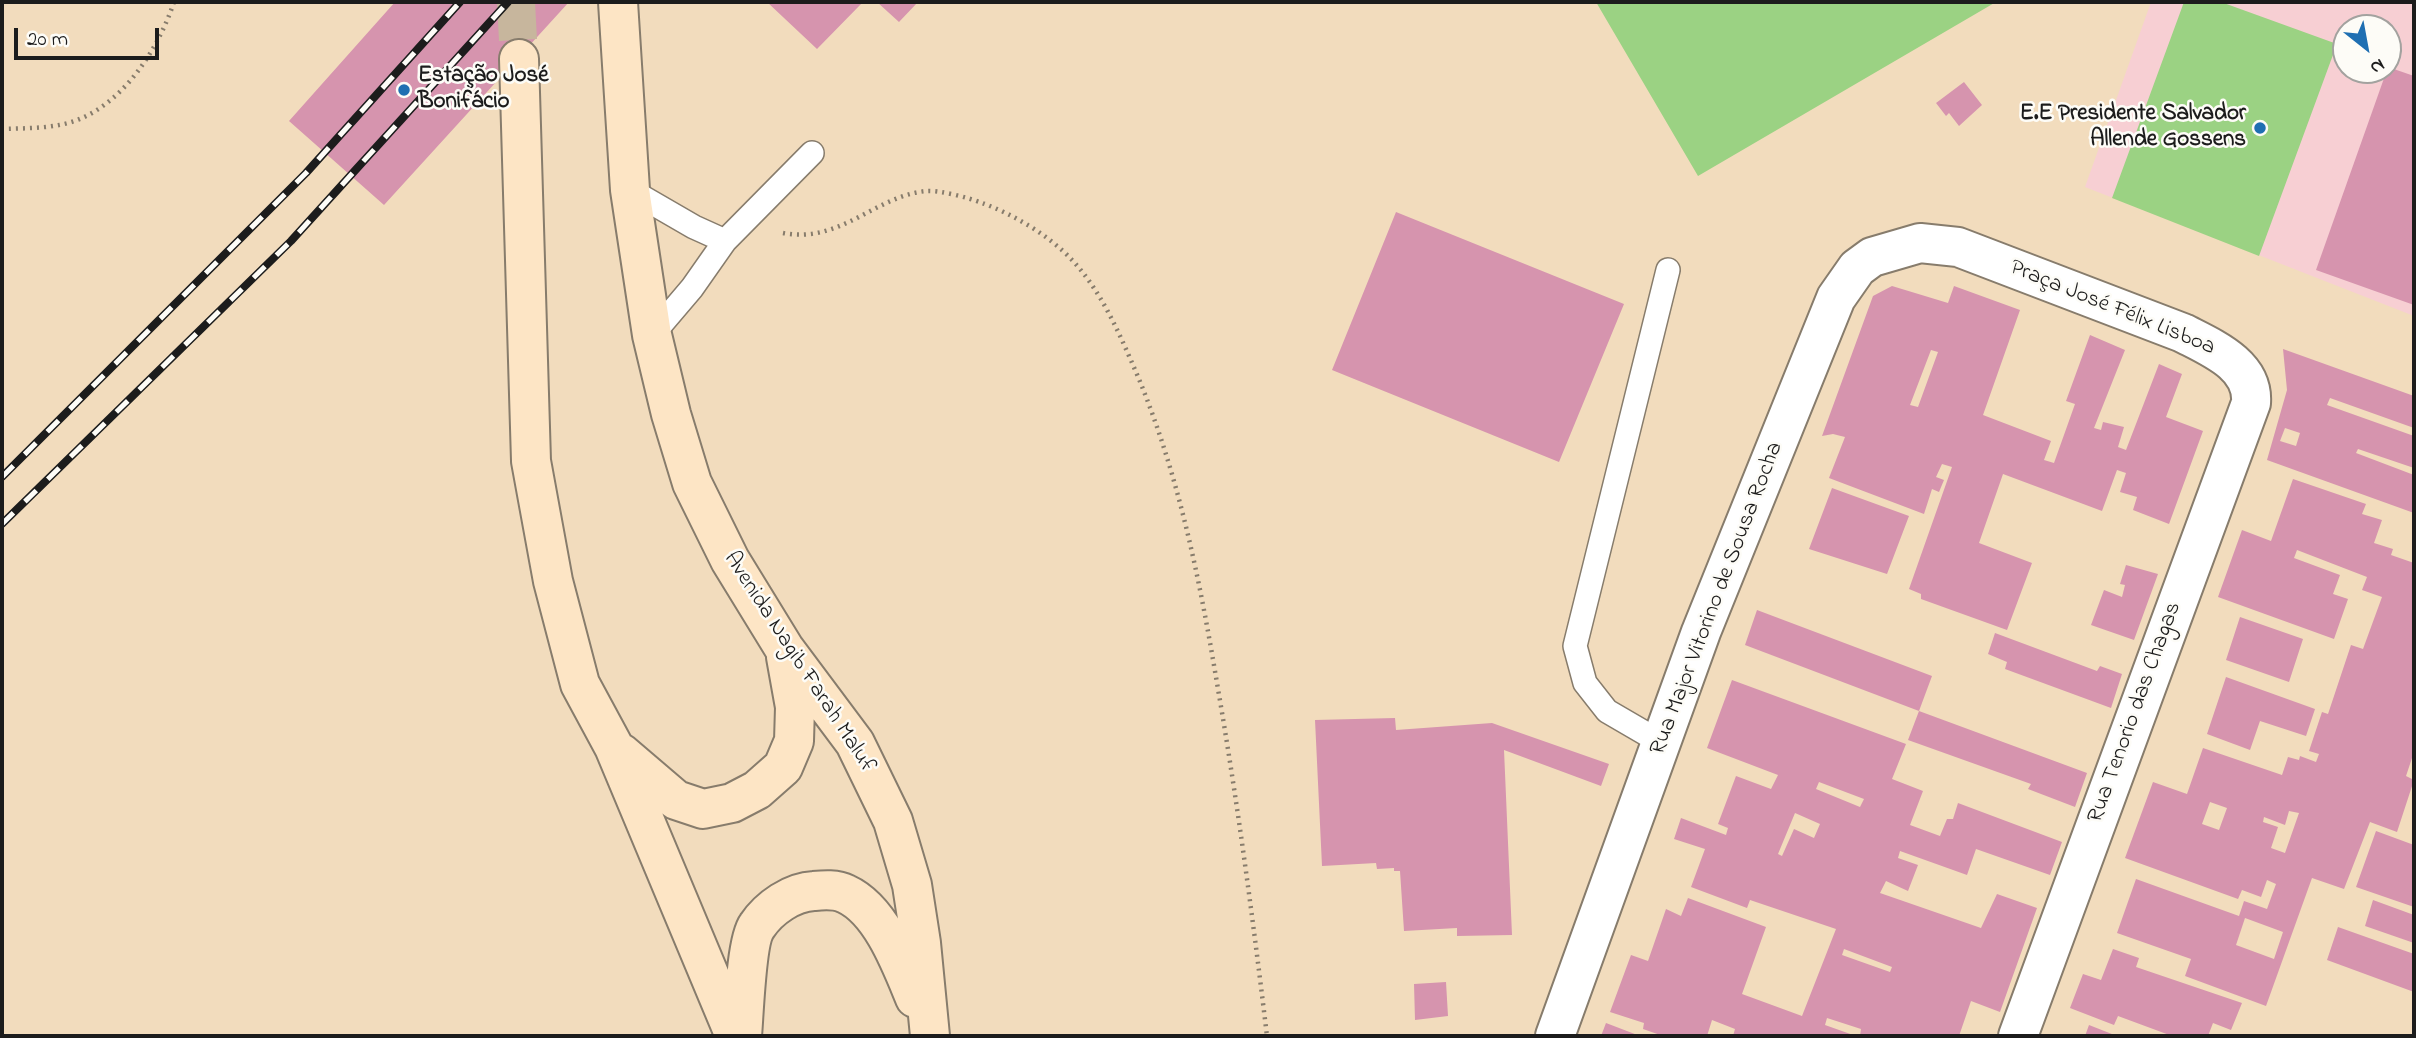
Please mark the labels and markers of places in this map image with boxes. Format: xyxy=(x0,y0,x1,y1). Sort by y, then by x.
place label: Estação José Bonifácio xyxy=(418,63,549,117)
marker: Estação José Bonifácio xyxy=(396,82,412,98)
place label: E.E Presidente Salvador Allende Gossens xyxy=(2020,101,2246,155)
marker: E.E Presidente Salvador Allende Gossens xyxy=(2252,120,2268,136)

